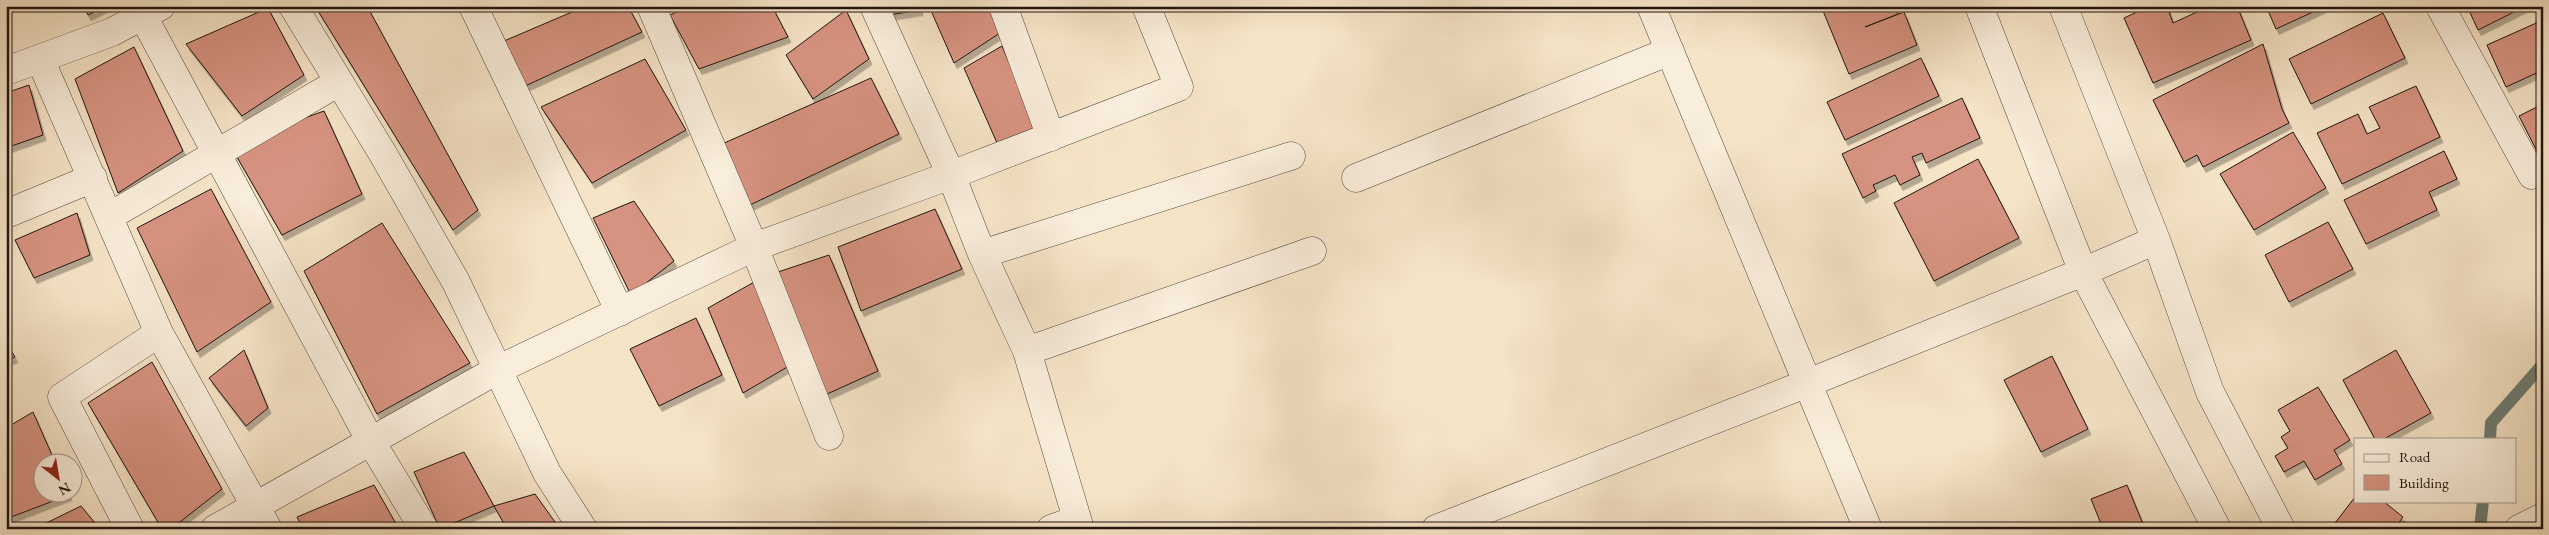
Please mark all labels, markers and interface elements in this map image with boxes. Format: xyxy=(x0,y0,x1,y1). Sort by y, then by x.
legend xyxy=(2354,438,2516,502)
text: Road xyxy=(2399,447,2431,466)
north arrow xyxy=(32,452,82,502)
text: Building xyxy=(2399,473,2449,492)
text: N xyxy=(55,479,74,500)

